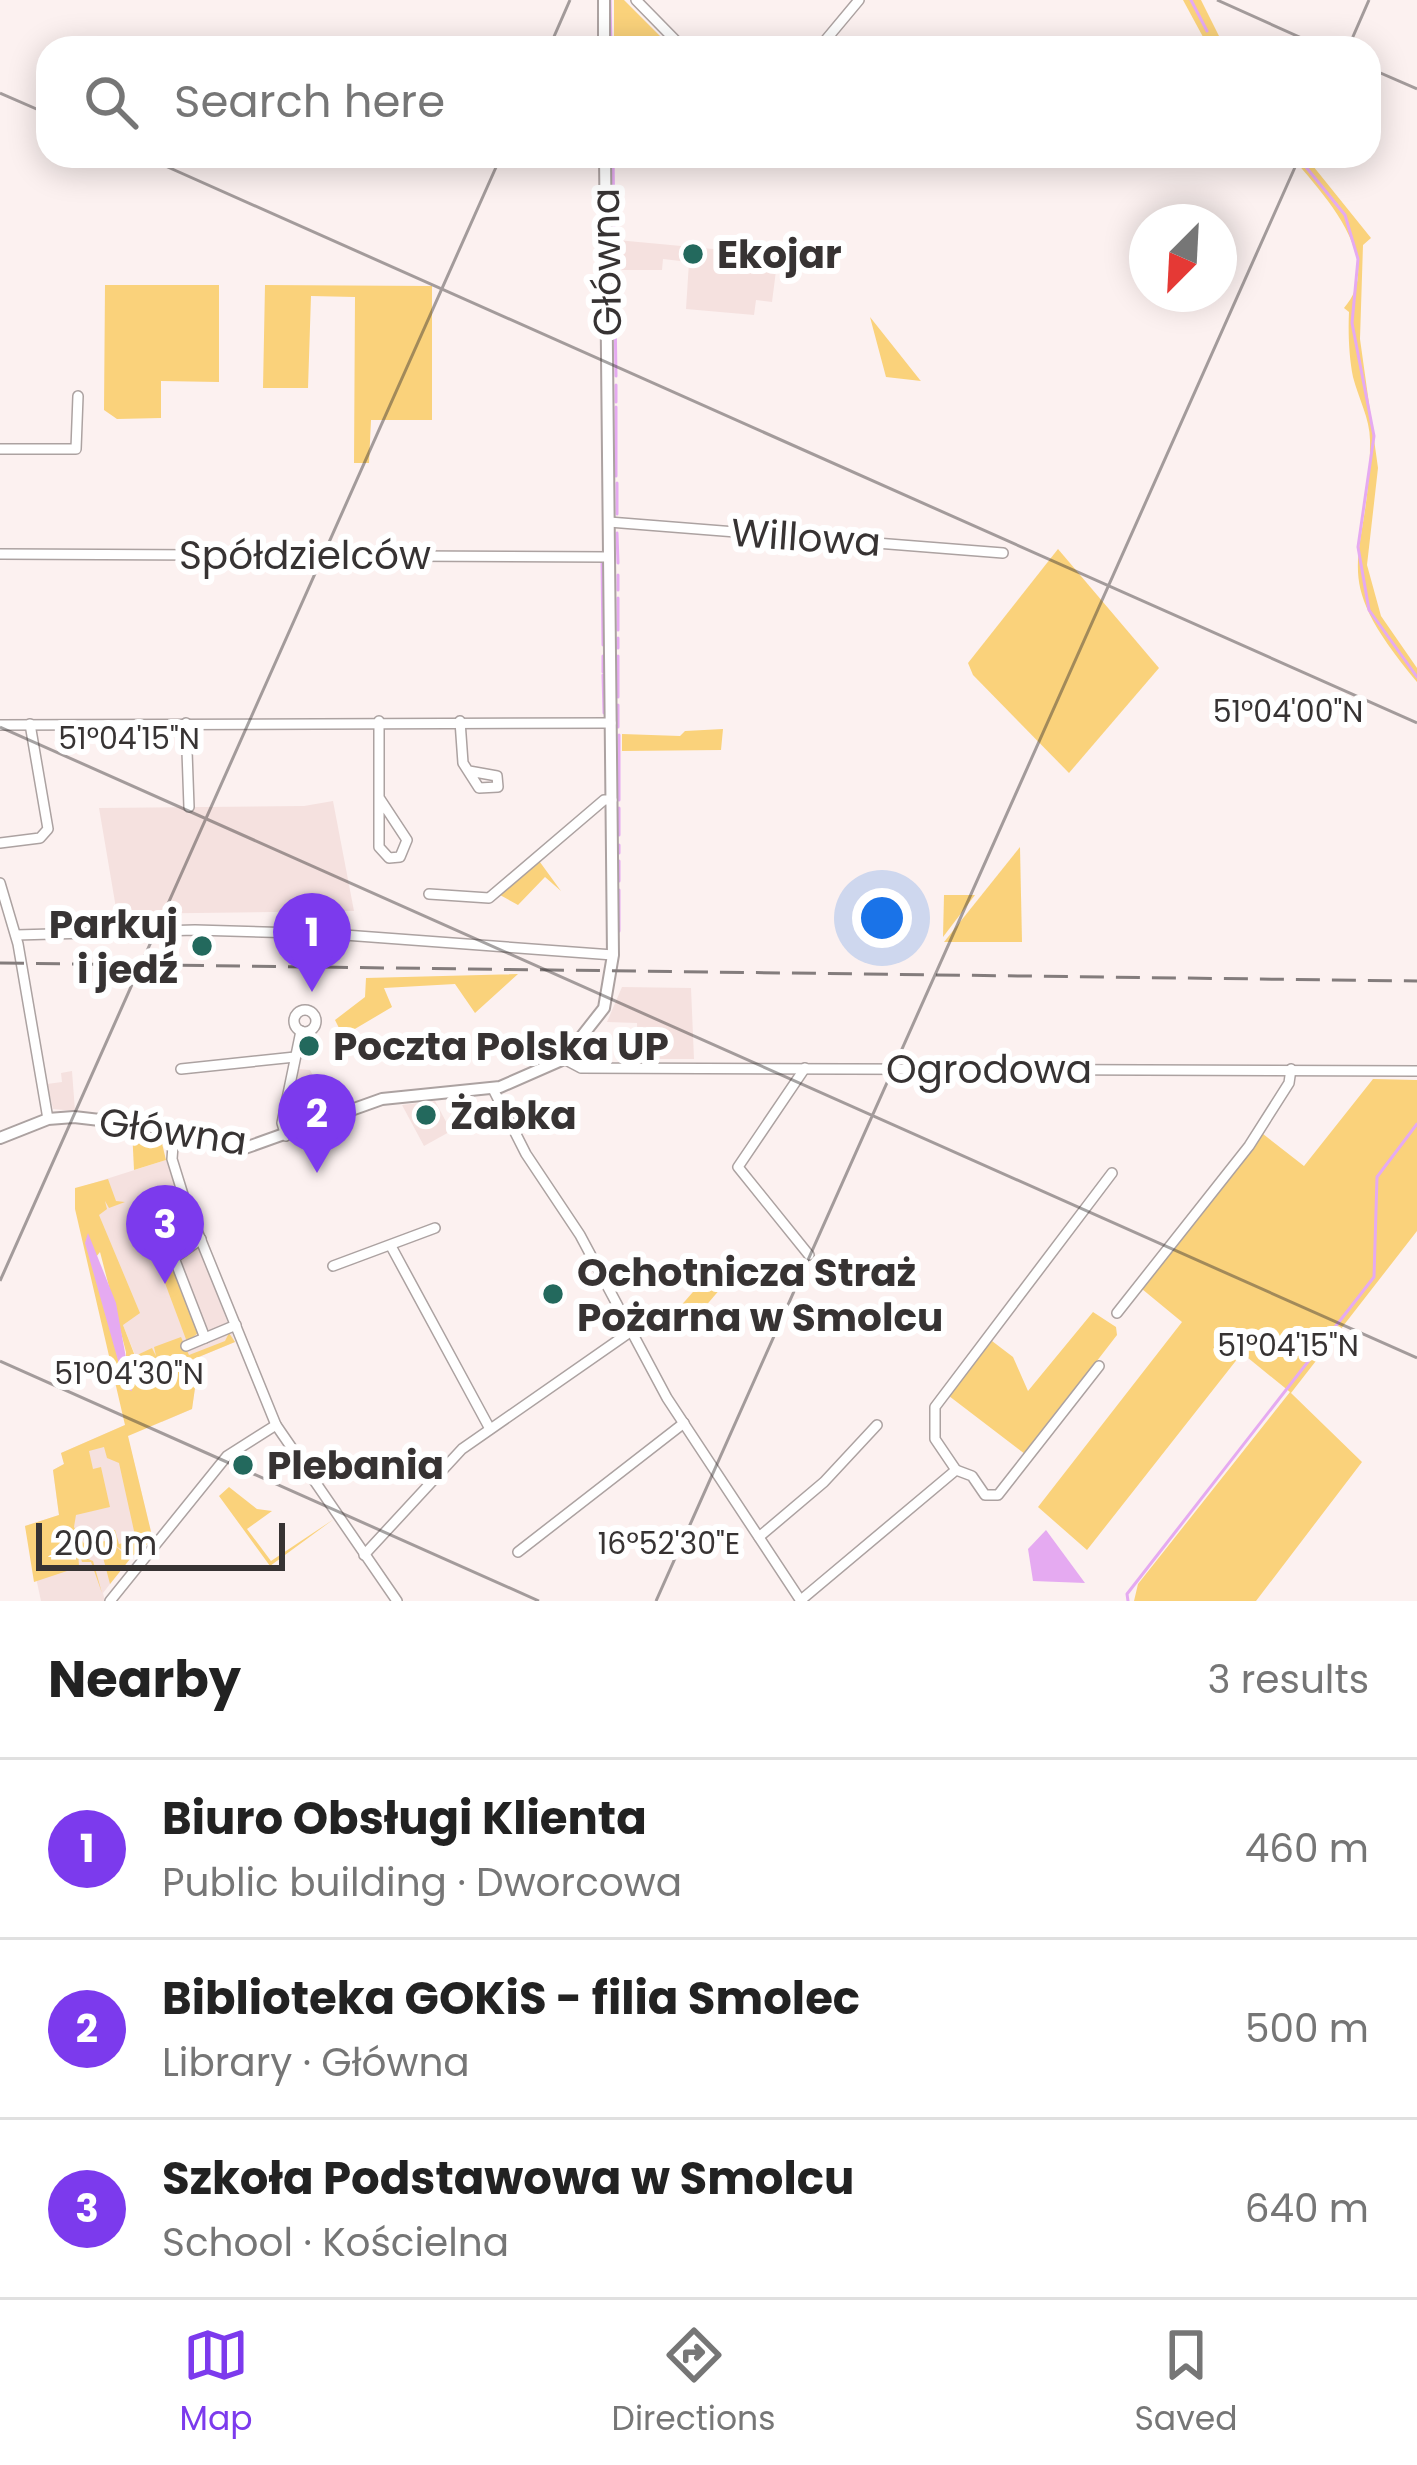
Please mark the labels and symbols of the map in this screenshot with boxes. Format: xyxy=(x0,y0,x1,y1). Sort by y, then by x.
street label: Główna xyxy=(578,187,635,337)
north arrow xyxy=(1129,204,1237,312)
place label: Ekojar xyxy=(717,227,842,282)
marker: Ekojar xyxy=(680,241,706,267)
street label: Willowa xyxy=(729,505,883,570)
street label: Spółdzielców xyxy=(179,528,431,583)
text: 51°04'00"N xyxy=(1213,690,1363,733)
text: 51°04'15"N xyxy=(58,717,200,760)
your location xyxy=(852,888,912,948)
pin: 1 xyxy=(273,893,351,992)
place label: Parkuj i jedź xyxy=(49,897,178,997)
marker: Parkuj i jedź xyxy=(189,933,215,959)
place label: Poczta Polska UP xyxy=(333,1019,669,1074)
marker: Poczta Polska UP xyxy=(296,1033,322,1059)
street label: Ogrodowa xyxy=(886,1042,1092,1097)
pin: 2 xyxy=(278,1074,356,1173)
place label: Żabka xyxy=(450,1088,577,1143)
street label: Główna xyxy=(96,1094,250,1169)
marker: Żabka xyxy=(413,1102,439,1128)
pin: 3 xyxy=(126,1185,204,1284)
place label: Ochotnicza Straż Pożarna w Smolcu xyxy=(577,1245,943,1345)
marker: Ochotnicza Straż Pożarna w Smolcu xyxy=(540,1281,566,1307)
text: 51°04'15"N xyxy=(1217,1324,1359,1367)
text: 51°04'30"N xyxy=(54,1352,204,1395)
place label: Plebania xyxy=(267,1438,444,1493)
marker: Plebania xyxy=(230,1452,256,1478)
scale bar xyxy=(36,1517,285,1570)
text: 16°52'30"E xyxy=(598,1522,740,1565)

